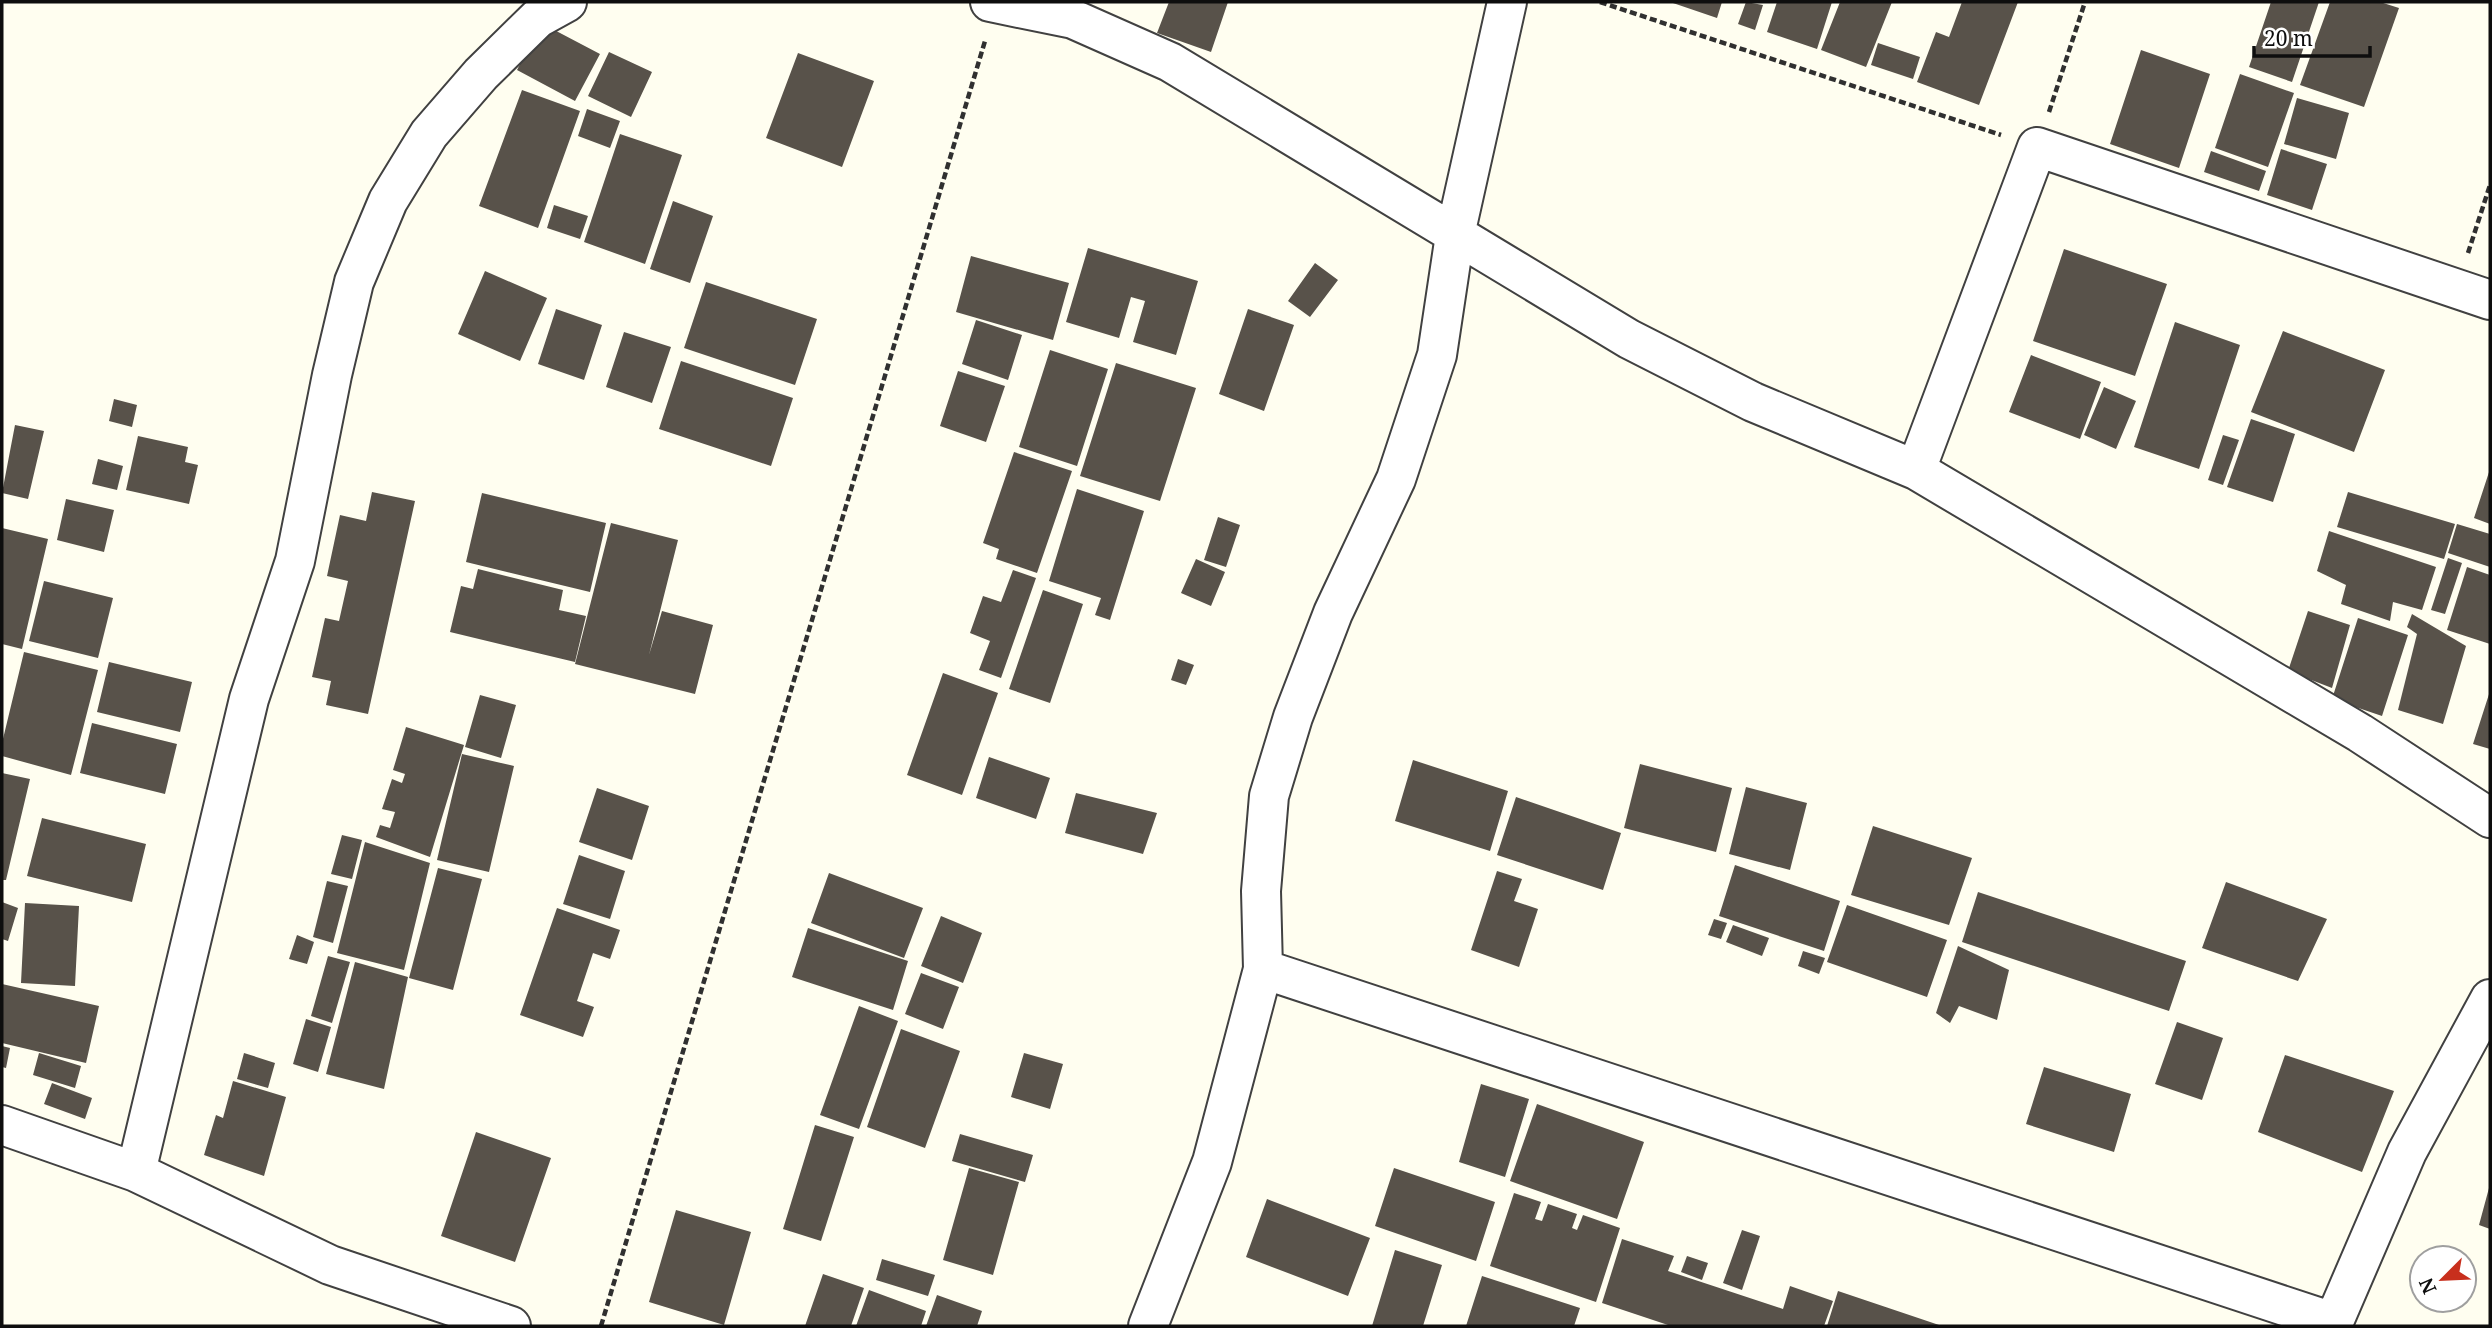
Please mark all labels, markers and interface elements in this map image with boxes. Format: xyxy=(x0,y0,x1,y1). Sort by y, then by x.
scale bar xyxy=(2254,14,2370,58)
text: 20 m xyxy=(2264,24,2313,52)
north arrow xyxy=(2408,1244,2478,1314)
text: N xyxy=(2413,1274,2442,1298)

